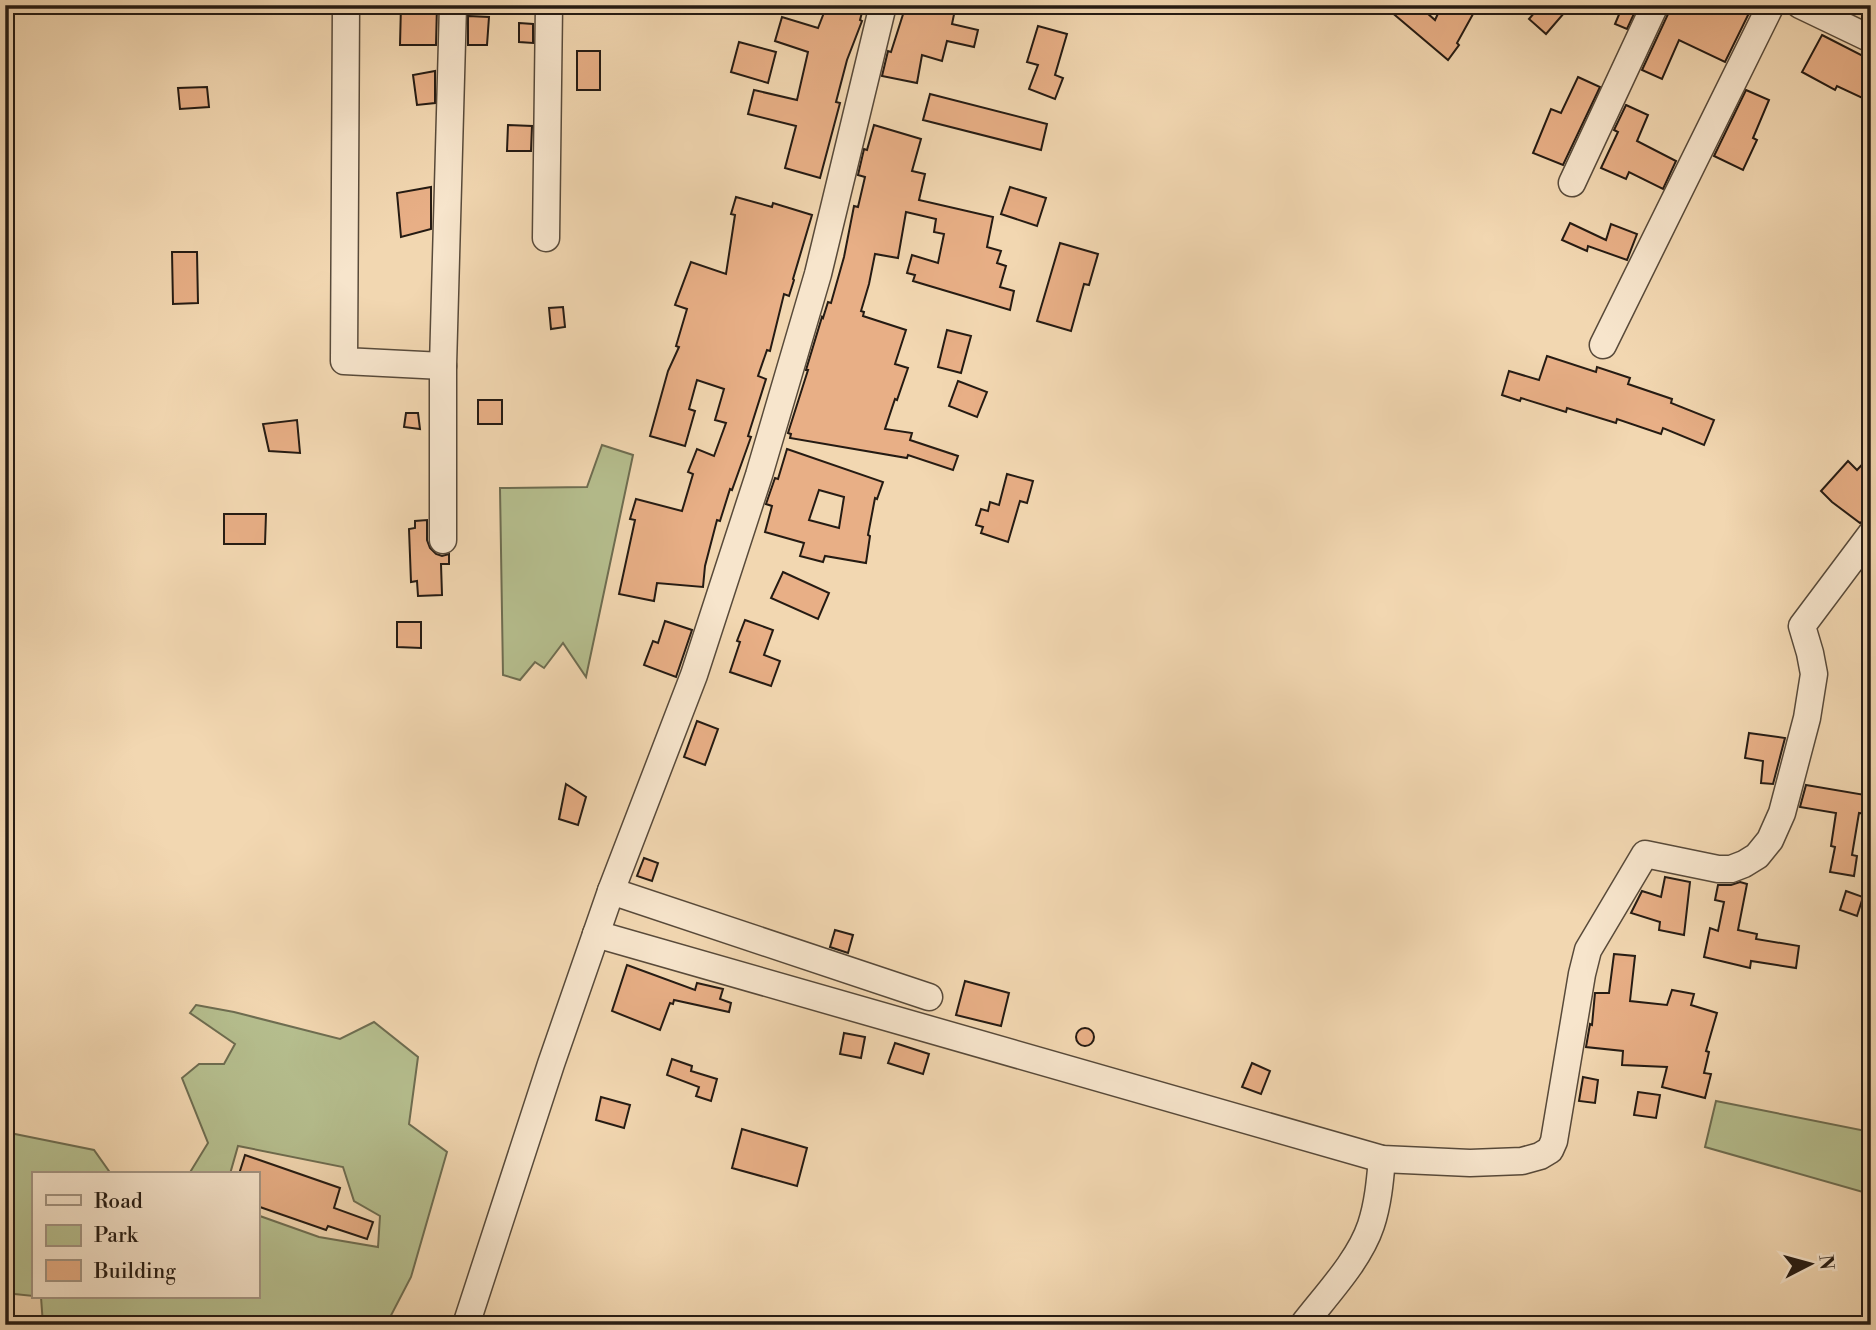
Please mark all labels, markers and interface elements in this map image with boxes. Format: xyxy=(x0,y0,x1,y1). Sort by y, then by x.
legend xyxy=(32,1172,259,1298)
text: Road xyxy=(94,1189,143,1215)
text: Park xyxy=(94,1223,139,1249)
north arrow xyxy=(1774,1228,1844,1298)
text: N xyxy=(1813,1254,1839,1271)
text: Building xyxy=(93,1259,176,1285)

